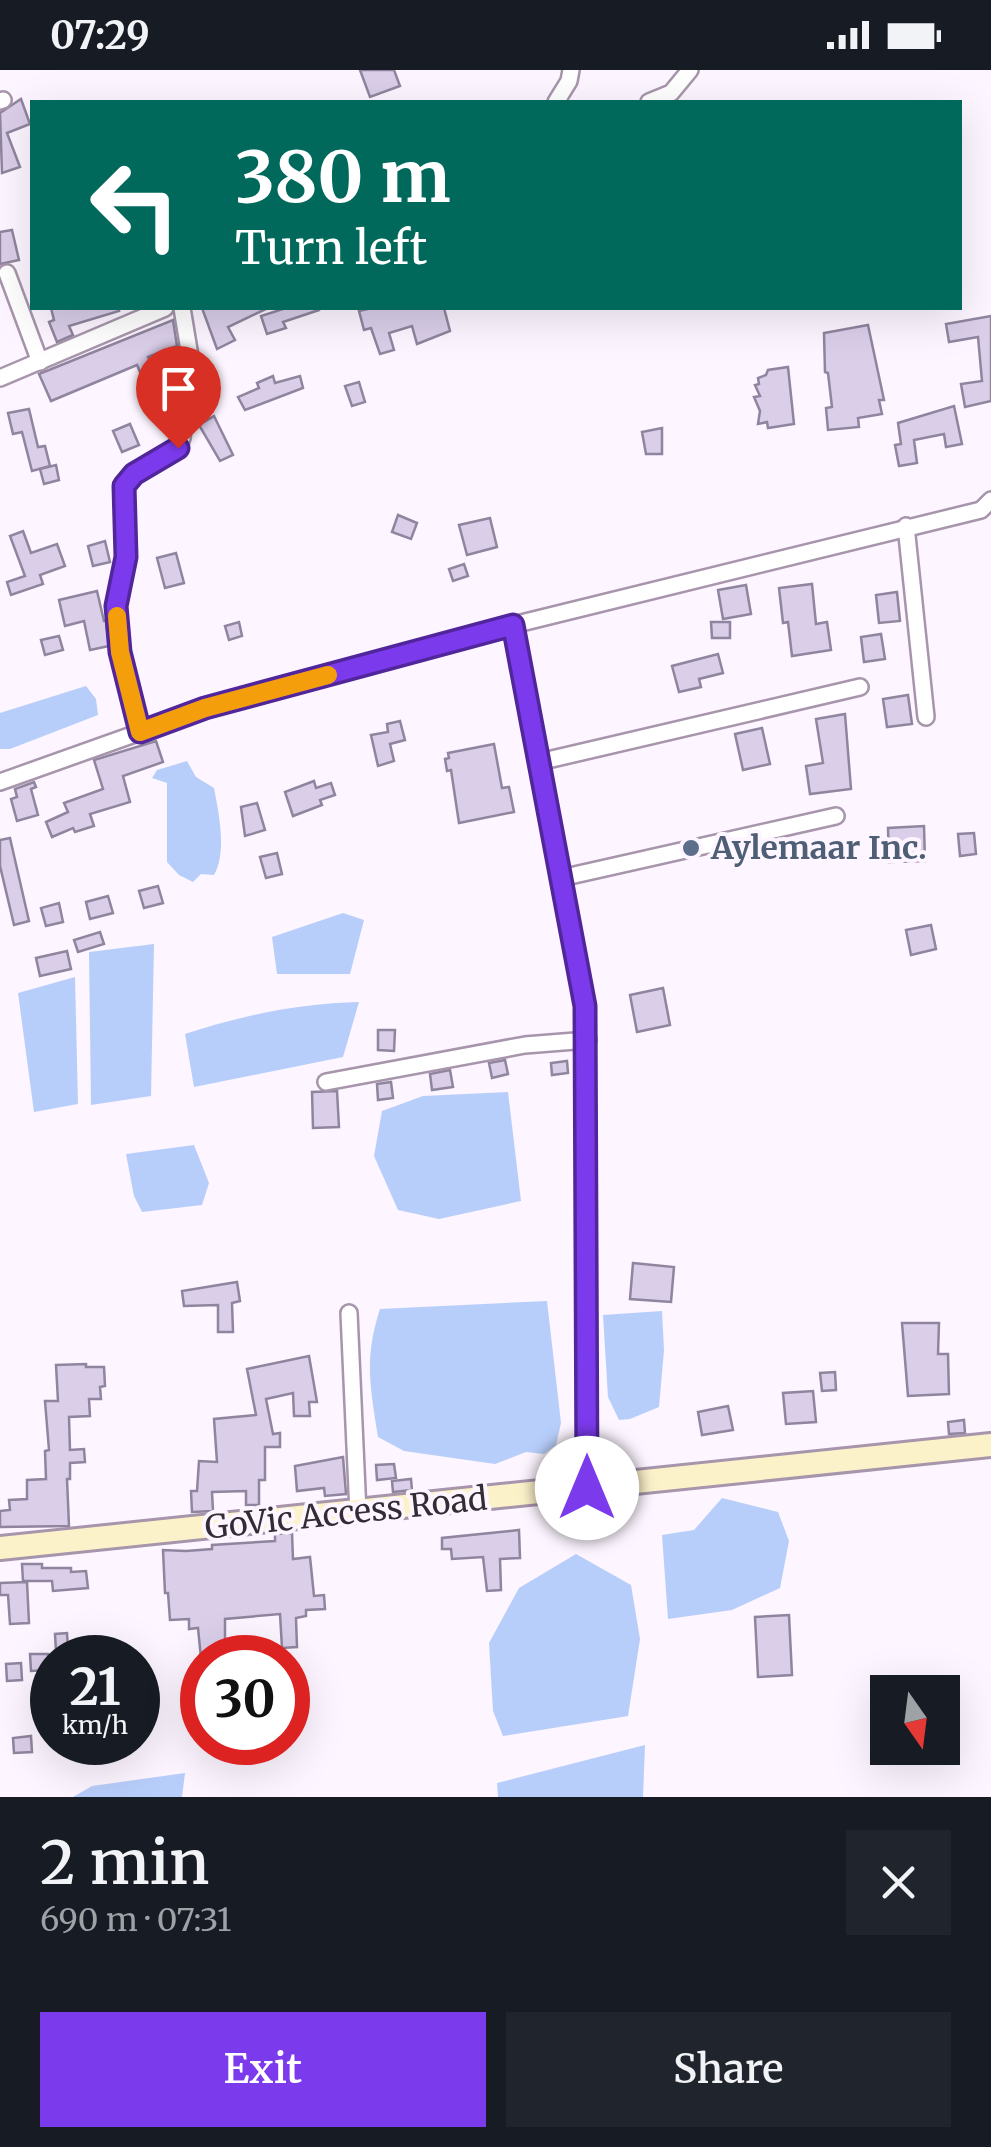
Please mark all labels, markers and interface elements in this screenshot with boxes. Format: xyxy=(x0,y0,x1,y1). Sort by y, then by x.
text: 07:29 xyxy=(50,12,150,59)
text: 380 m xyxy=(235,133,451,221)
icon: left xyxy=(70,140,200,270)
text: Turn left xyxy=(235,220,427,276)
pin xyxy=(136,346,221,449)
icon: arrive xyxy=(151,361,206,416)
place label: Aylemaar Inc. xyxy=(710,828,927,868)
marker: Aylemaar Inc. xyxy=(680,837,702,859)
position arrow xyxy=(535,1436,639,1540)
street label: GoVic Access Road xyxy=(203,1478,489,1548)
speed limit sign: 30 xyxy=(180,1635,310,1765)
text: 21 xyxy=(69,1656,121,1719)
north arrow xyxy=(870,1675,960,1765)
map controls xyxy=(870,1675,960,1765)
text: km/h xyxy=(62,1709,128,1741)
text: 2 min xyxy=(40,1825,209,1900)
button: close xyxy=(846,1830,951,1935)
text: 690 m · 07:31 xyxy=(40,1900,231,1940)
button: Exit xyxy=(40,2012,486,2127)
button: Share xyxy=(506,2012,951,2127)

